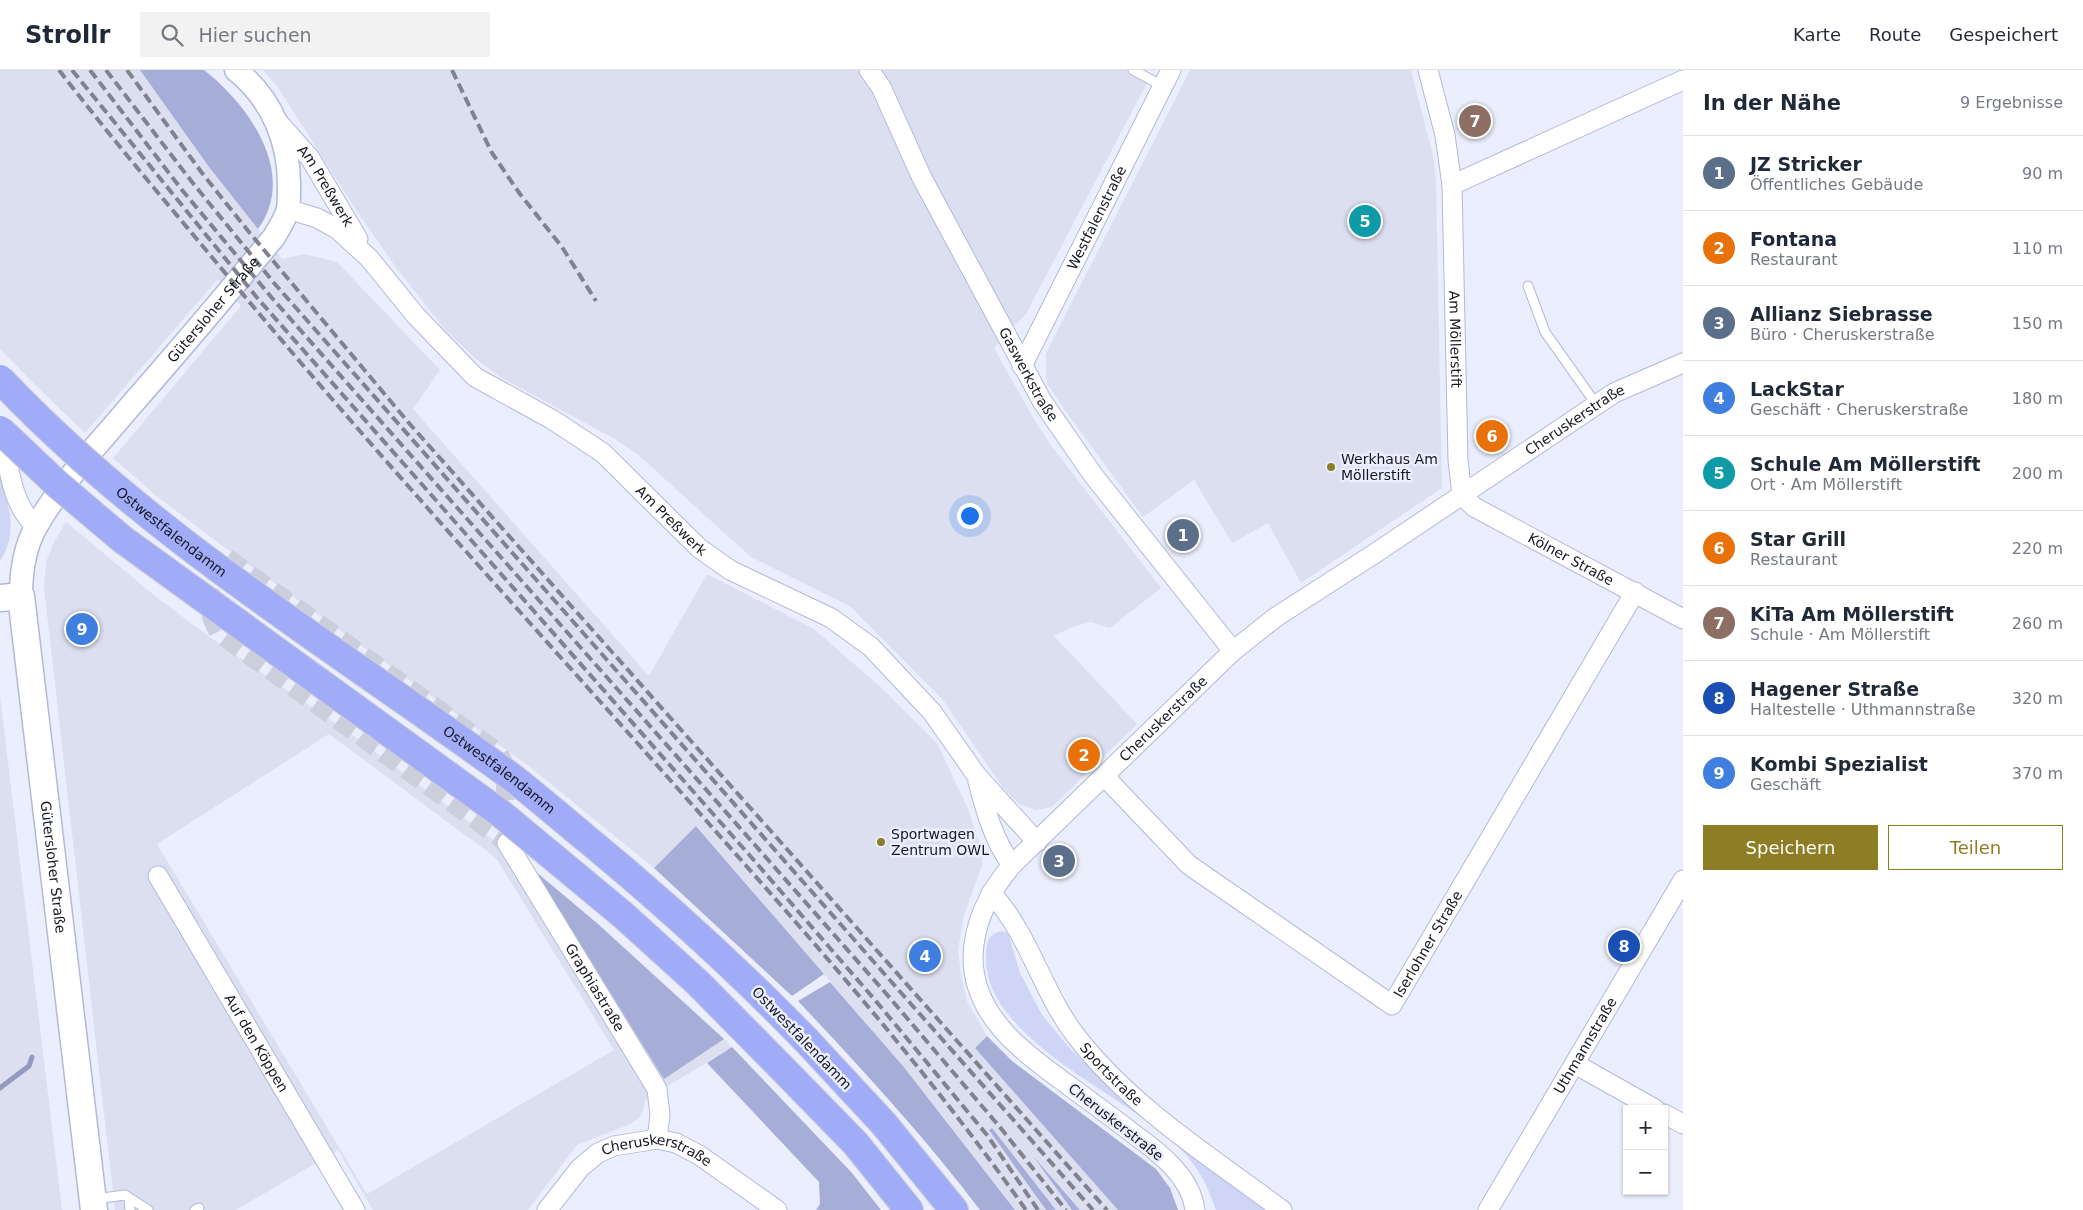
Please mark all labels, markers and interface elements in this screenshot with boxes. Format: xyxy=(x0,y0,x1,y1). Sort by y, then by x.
search box xyxy=(140,12,490,57)
text: Strollr xyxy=(25,21,110,49)
icon: search xyxy=(158,21,186,49)
text: Hier suchen xyxy=(198,24,312,46)
text: Karte xyxy=(1793,24,1841,45)
text: Route xyxy=(1869,24,1921,45)
text: Gespeichert xyxy=(1949,24,2058,45)
text: In der Nähe xyxy=(1703,91,1841,115)
text: 9 Ergebnisse xyxy=(1960,93,2063,112)
pin: 7 xyxy=(1459,102,1491,140)
street label: Am Preßwerk xyxy=(294,142,357,230)
text: JZ Stricker xyxy=(1750,153,1862,175)
street label: Westfalenstraße xyxy=(1064,163,1129,272)
text: 1 xyxy=(1713,164,1725,183)
text: 90 m xyxy=(2022,164,2063,183)
text: Öffentliches Gebäude xyxy=(1750,175,1923,194)
pin: 5 xyxy=(1349,202,1381,240)
text: Fontana xyxy=(1750,228,1837,250)
text: 2 xyxy=(1713,239,1725,258)
text: 110 m xyxy=(2012,239,2063,258)
text: Restaurant xyxy=(1750,250,1838,269)
street label: Gütersloher Straße xyxy=(164,254,262,366)
street label: Am Möllerstift xyxy=(1446,290,1464,389)
text: Allianz Siebrasse xyxy=(1750,303,1933,325)
text: 3 xyxy=(1713,314,1725,333)
text: 150 m xyxy=(2012,314,2063,333)
street label: Gaswerkstraße xyxy=(996,325,1062,424)
text: Büro · Cheruskerstraße xyxy=(1750,325,1935,344)
text: LackStar xyxy=(1750,378,1844,400)
street label: Cheruskerstraße xyxy=(1522,381,1627,458)
text: 4 xyxy=(1713,389,1725,408)
text: 180 m xyxy=(2012,389,2063,408)
text: Geschäft · Cheruskerstraße xyxy=(1750,400,1968,419)
pin: 6 xyxy=(1476,417,1508,455)
place label: Werkhaus Am Möllerstift xyxy=(1341,451,1438,483)
text: Schule Am Möllerstift xyxy=(1750,453,1981,475)
marker: Werkhaus Am Möllerstift xyxy=(1325,461,1337,473)
text: 5 xyxy=(1713,464,1725,483)
text: 200 m xyxy=(2012,464,2063,483)
text: Ort · Am Möllerstift xyxy=(1750,475,1902,494)
street label: Am Preßwerk xyxy=(633,482,710,559)
street label: Ostwestfalendamm xyxy=(113,483,230,580)
your location xyxy=(957,503,983,529)
pin: 1 xyxy=(1167,516,1199,554)
text: Star Grill xyxy=(1750,528,1846,550)
street label: Kölner Straße xyxy=(1525,530,1617,588)
text: 6 xyxy=(1713,539,1725,558)
text: 220 m xyxy=(2012,539,2063,558)
text: Restaurant xyxy=(1750,550,1838,569)
text: KiTa Am Möllerstift xyxy=(1750,603,1954,625)
pin: 9 xyxy=(66,610,98,648)
text: 7 xyxy=(1713,614,1725,633)
text: 260 m xyxy=(2012,614,2063,633)
text: Schule · Am Möllerstift xyxy=(1750,625,1930,644)
street label: Cheruskerstraße xyxy=(1116,673,1210,765)
text: Hagener Straße xyxy=(1750,678,1919,700)
text: 8 xyxy=(1713,689,1725,708)
text: 320 m xyxy=(2012,689,2063,708)
text: Haltestelle · Uthmannstraße xyxy=(1750,700,1976,719)
street label: Ostwestfalendamm xyxy=(440,722,559,817)
pin: 2 xyxy=(1068,736,1100,774)
text: Kombi Spezialist xyxy=(1750,753,1928,775)
text: 9 xyxy=(1713,764,1725,783)
text: 370 m xyxy=(2012,764,2063,783)
text: Geschäft xyxy=(1750,775,1821,794)
street label: Gütersloher Straße xyxy=(37,800,69,934)
button: Speichern xyxy=(1703,825,1878,870)
button: Teilen xyxy=(1888,825,2063,870)
place label: Sportwagen Zentrum OWL xyxy=(891,826,989,858)
marker: Sportwagen Zentrum OWL xyxy=(875,836,887,848)
pin: 3 xyxy=(1043,842,1075,880)
street label: Iserlohner Straße xyxy=(1390,888,1465,1000)
pin: 8 xyxy=(1608,927,1640,965)
pin: 4 xyxy=(909,937,941,975)
street label: Graphiastraße xyxy=(562,940,628,1034)
street label: Ostwestfalendamm xyxy=(749,983,855,1093)
street label: Auf den Köppen xyxy=(221,991,292,1095)
street label: Uthmannstraße xyxy=(1550,994,1620,1097)
street label: Sportstraße xyxy=(1077,1039,1146,1109)
street label: Cheruskerstraße xyxy=(1065,1080,1167,1164)
map controls xyxy=(1623,1105,1668,1195)
button: + xyxy=(1623,1105,1668,1150)
street label: Cheruskerstraße xyxy=(599,1131,715,1169)
button: − xyxy=(1623,1150,1668,1195)

